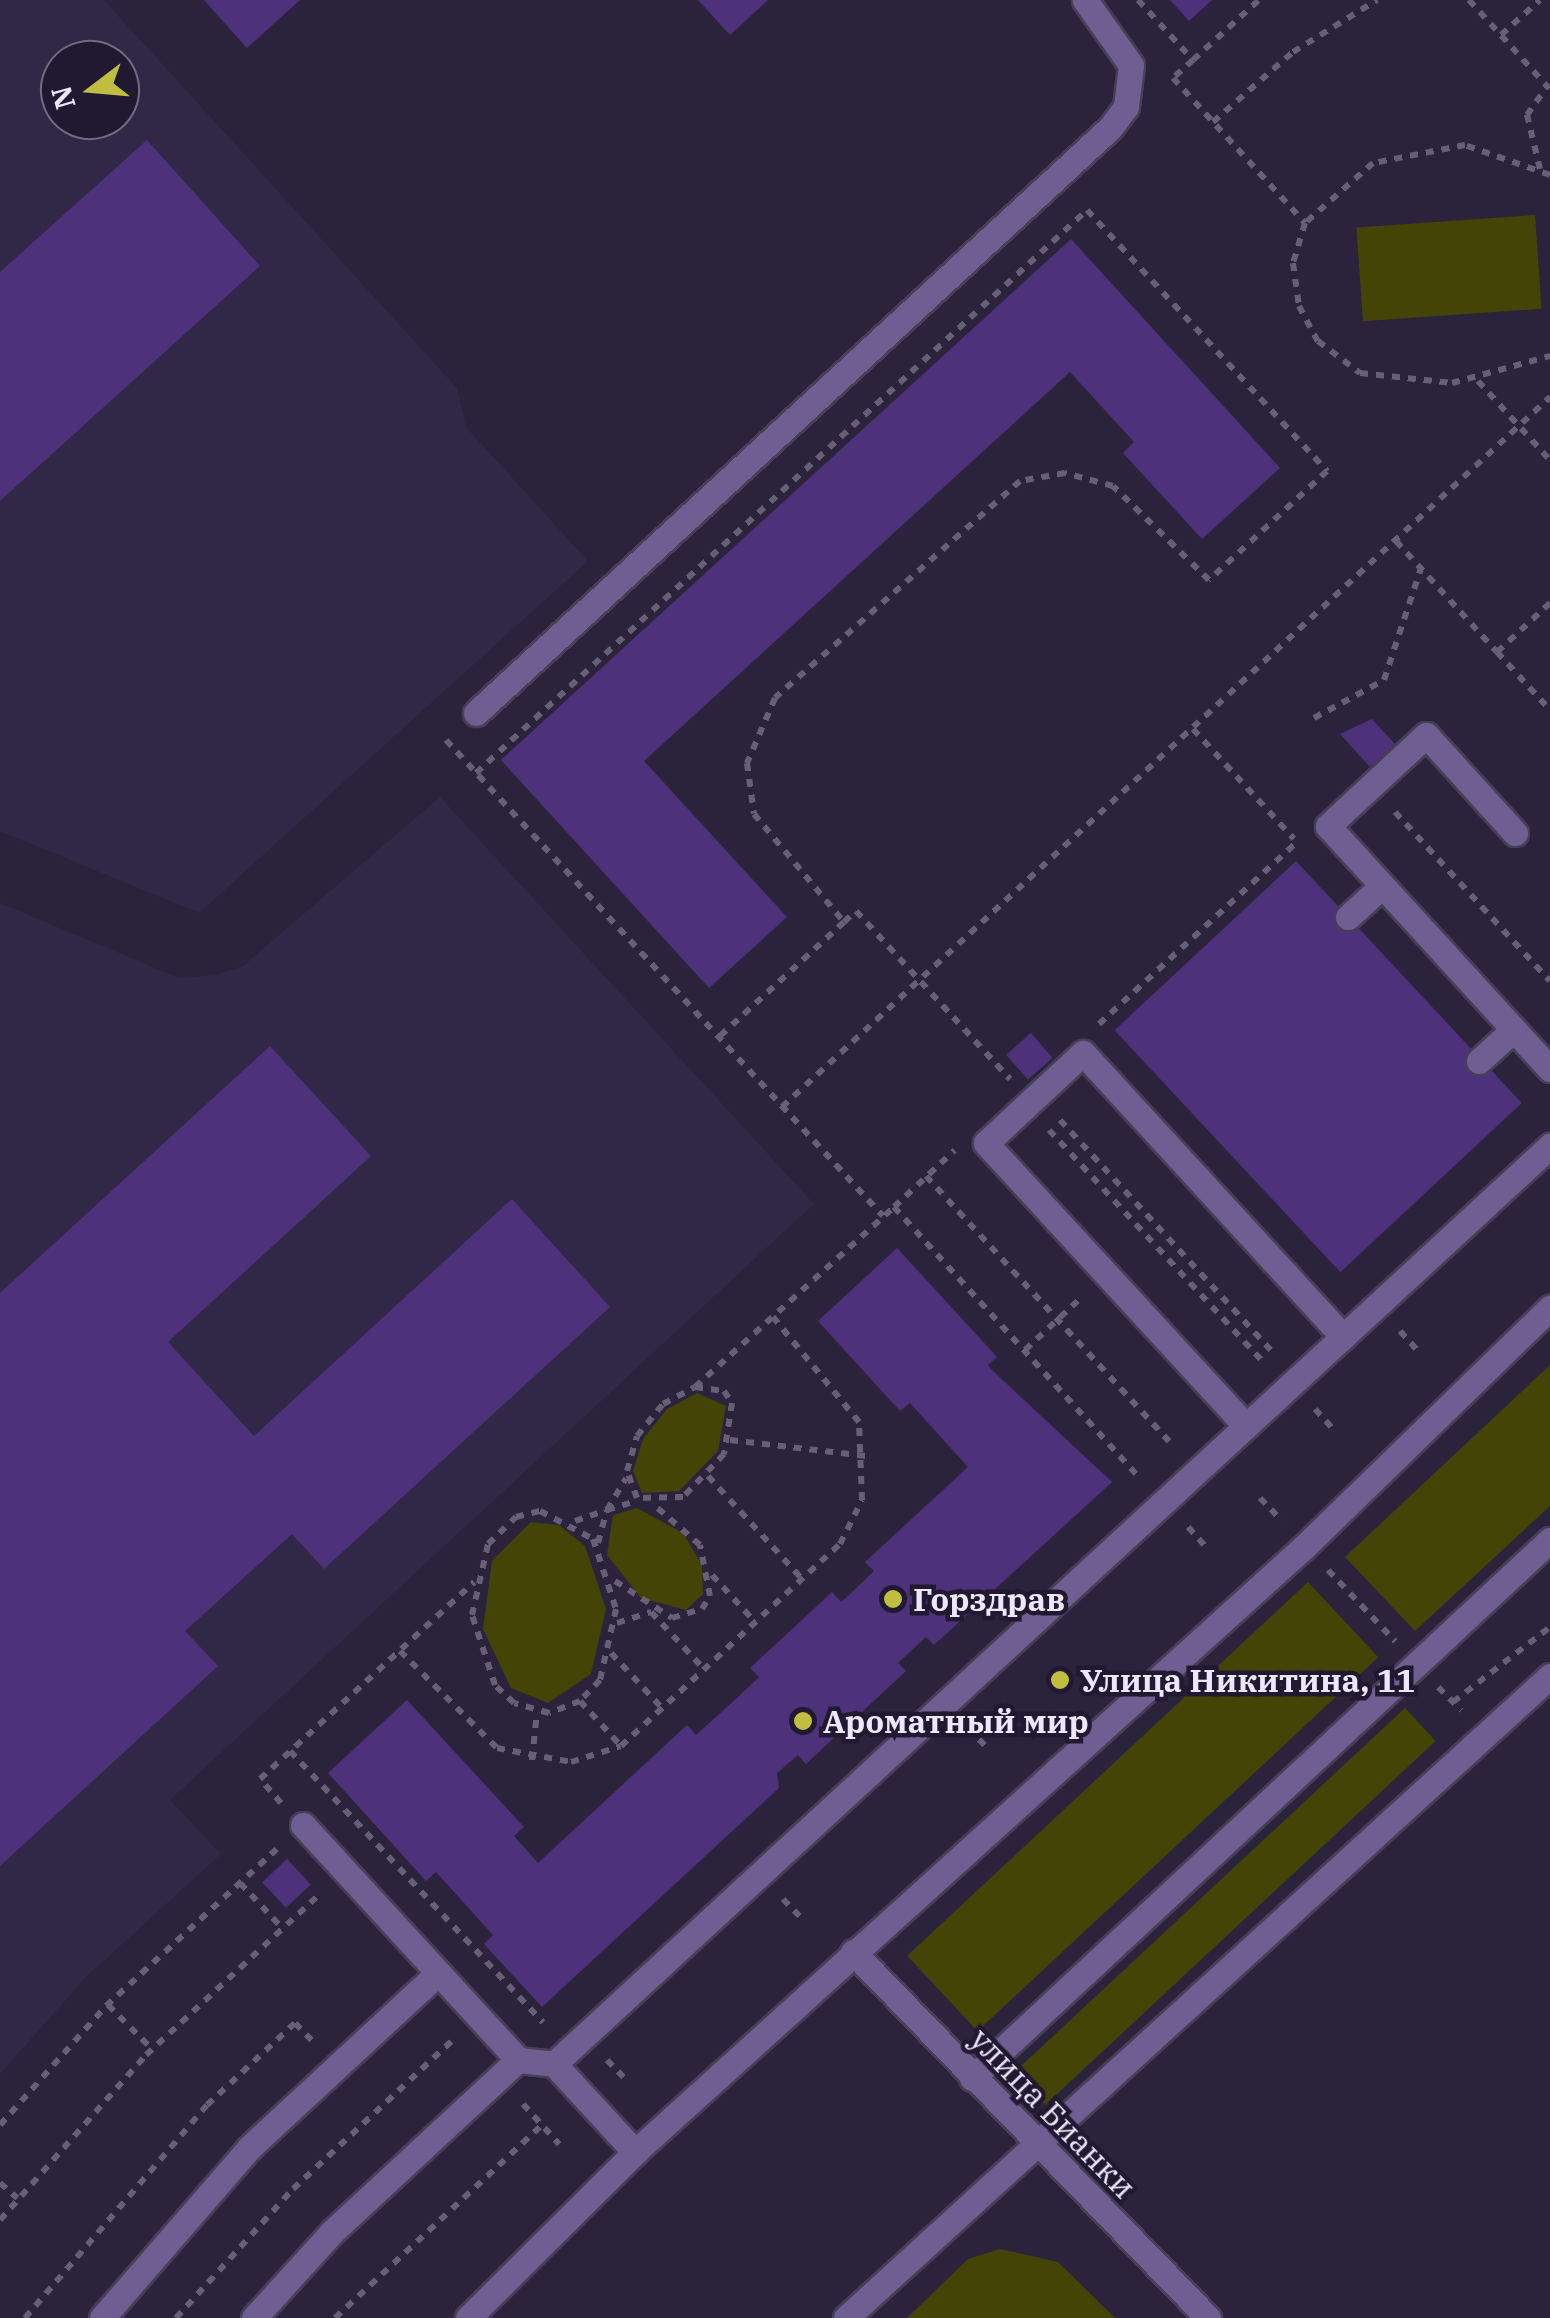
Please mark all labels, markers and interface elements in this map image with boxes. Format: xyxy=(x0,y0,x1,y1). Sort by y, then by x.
north arrow xyxy=(40,40,140,140)
text: N xyxy=(42,82,83,114)
place label: Горздрав xyxy=(913,1580,1065,1618)
marker: Горздрав xyxy=(882,1588,904,1610)
place label: Улица Никитина, 11 xyxy=(1080,1661,1415,1699)
marker: Улица Никитина, 11 xyxy=(1049,1669,1071,1691)
place label: Ароматный мир xyxy=(823,1702,1089,1740)
marker: Ароматный мир xyxy=(792,1710,814,1732)
street label: улица Бианки xyxy=(962,2020,1144,2206)

